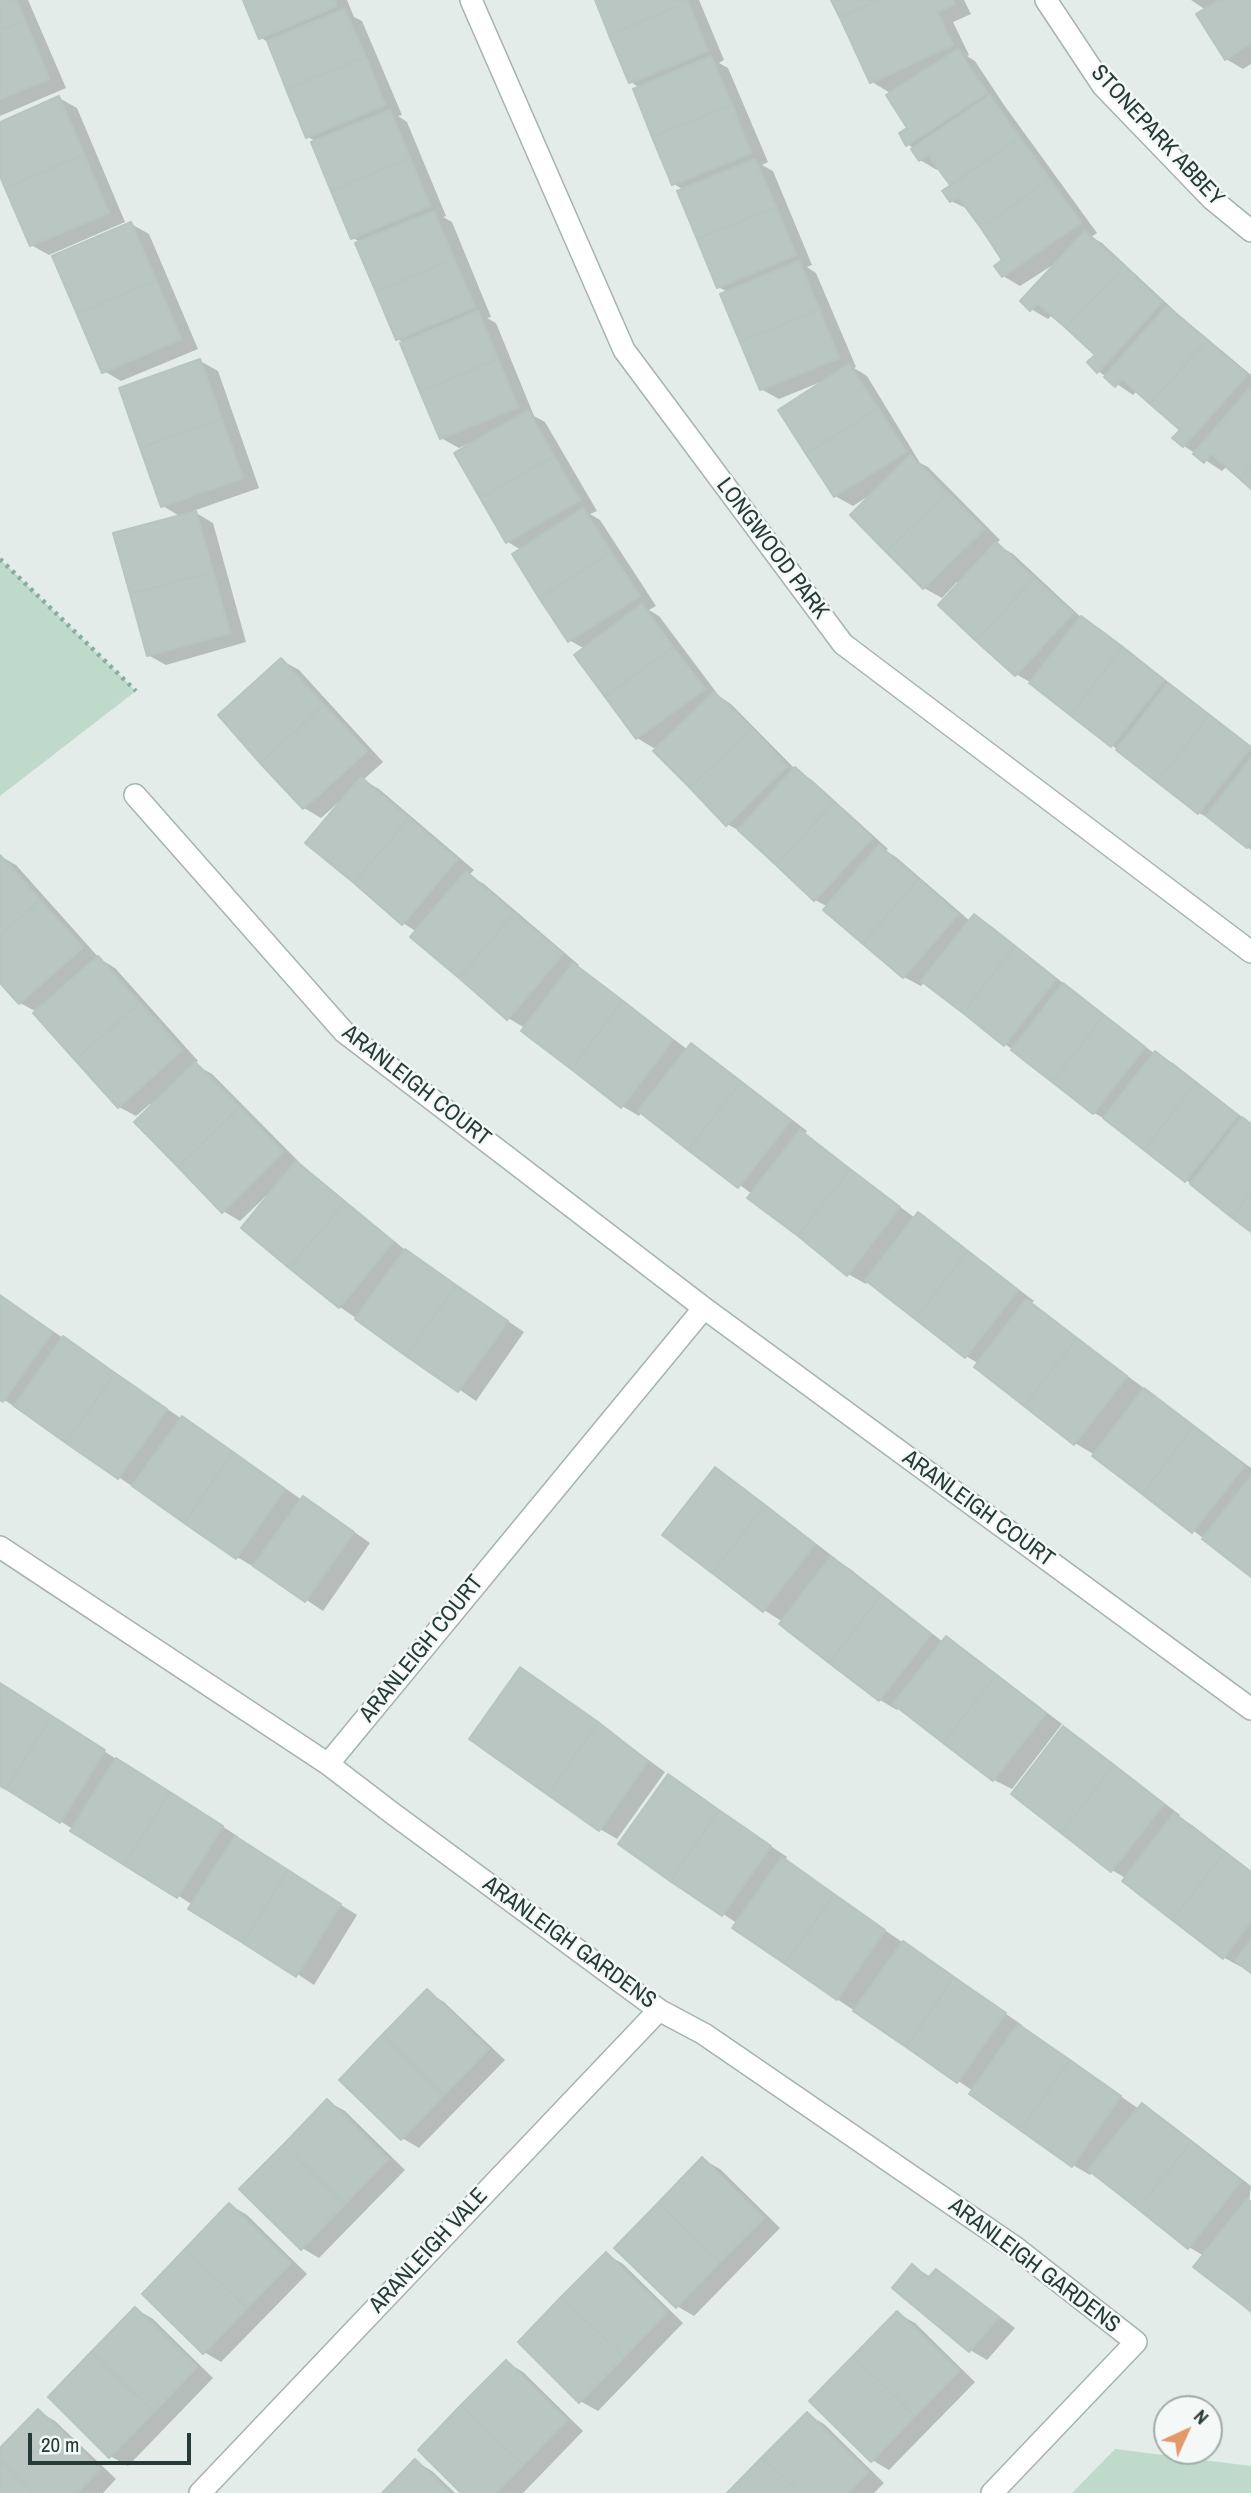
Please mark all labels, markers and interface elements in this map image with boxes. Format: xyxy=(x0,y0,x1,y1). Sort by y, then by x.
street label: STONEPARK ABBEY xyxy=(1085,60,1229,212)
street label: LONGWOOD PARK xyxy=(710,473,834,625)
street label: ARANLEIGH COURT xyxy=(336,1019,496,1153)
street label: ARANLEIGH COURT xyxy=(897,1445,1059,1573)
street label: ARANLEIGH COURT xyxy=(354,1570,490,1728)
street label: ARANLEIGH GARDENS xyxy=(477,1871,661,2015)
street label: ARANLEIGH VALE xyxy=(364,2183,494,2319)
street label: ARANLEIGH GARDENS xyxy=(943,2193,1125,2339)
north arrow xyxy=(1153,2395,1223,2465)
text: N xyxy=(1188,2403,1215,2430)
scale bar xyxy=(32,2420,194,2464)
text: 20 m xyxy=(41,2430,79,2459)

